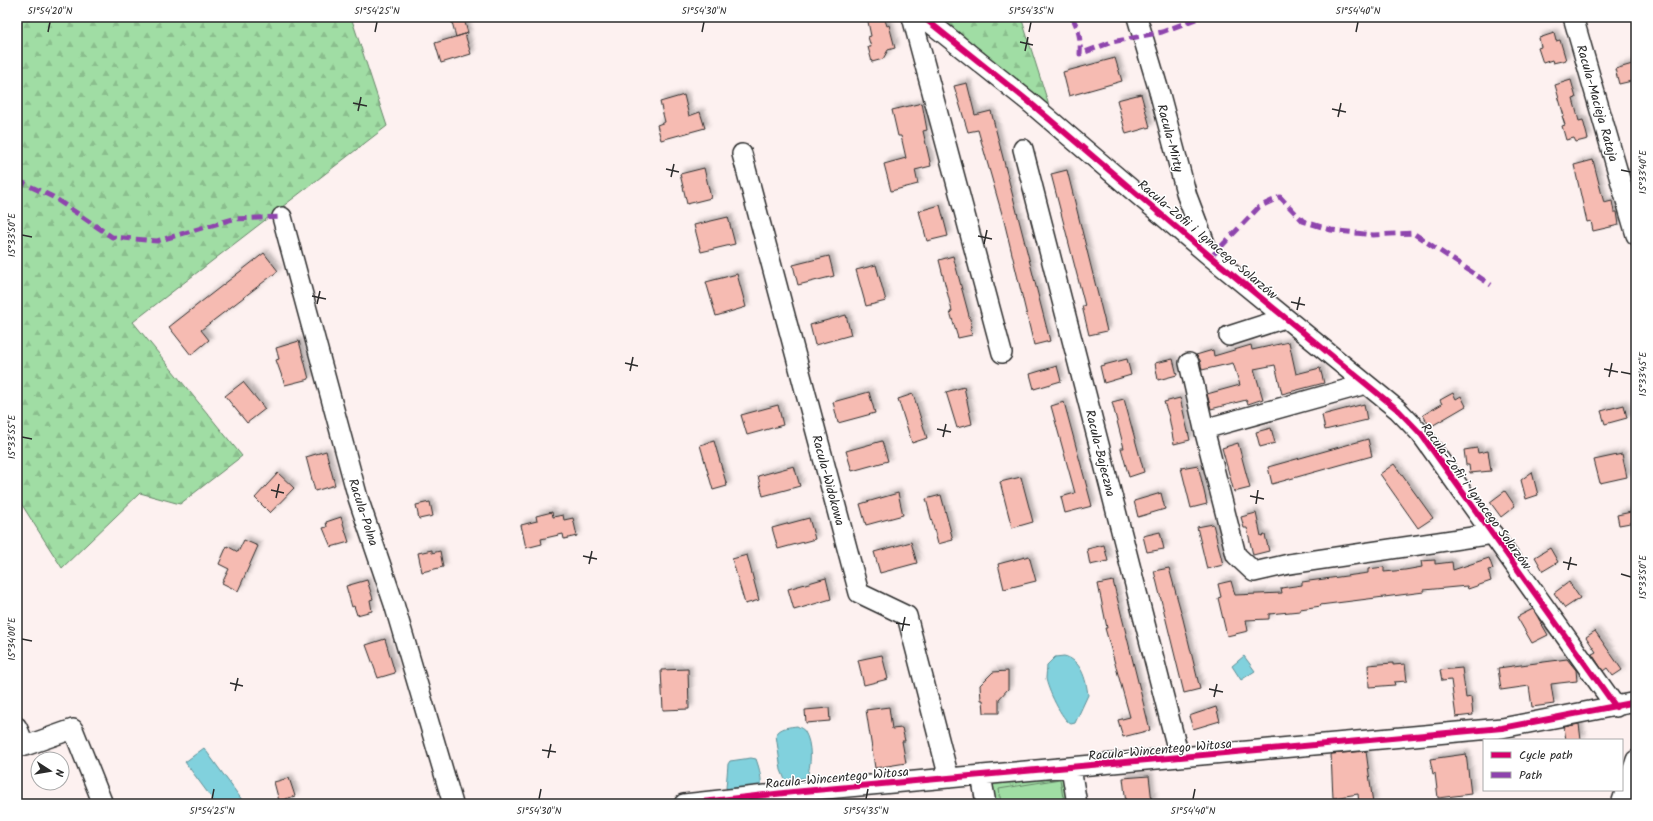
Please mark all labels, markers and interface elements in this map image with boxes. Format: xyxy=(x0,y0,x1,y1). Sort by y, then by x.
text: 51°54'20"N xyxy=(27,3,73,19)
text: 51°54'25"N xyxy=(354,3,400,19)
text: 51°54'30"N xyxy=(681,3,727,19)
text: 51°54'35"N xyxy=(1008,3,1054,19)
text: 51°54'40"N xyxy=(1336,3,1381,19)
street label: Racula-Macieja Rataja xyxy=(1570,42,1623,164)
street label: Racula-Mirty xyxy=(1150,102,1189,176)
text: 15°33'40"E xyxy=(1635,149,1651,194)
street label: Racula-Zofii i Ignacego Solarzów xyxy=(1132,175,1282,305)
text: 15°33'50"E xyxy=(4,212,20,257)
text: 15°33'45"E xyxy=(1635,350,1651,396)
street label: Racula-Bajeczna xyxy=(1079,408,1121,499)
text: 15°33'55"E xyxy=(4,414,20,459)
street label: Racula-Zofii i Ignacego Solarzów xyxy=(1415,419,1537,575)
street label: Racula-Widokowa xyxy=(805,433,850,528)
street label: Racula-Polna xyxy=(342,476,383,549)
text: 15°33'50"E xyxy=(1635,554,1651,599)
text: 15°34'00"E xyxy=(4,616,20,661)
street label: Racula-Wincentego Witosa xyxy=(1088,734,1233,767)
legend xyxy=(1483,739,1623,791)
text: Cycle path xyxy=(1519,746,1573,765)
north arrow xyxy=(30,751,70,791)
street label: Racula-Wincentego Witosa xyxy=(765,762,910,795)
text: Path xyxy=(1519,766,1542,785)
text: N xyxy=(49,768,68,778)
text: 51°54'25"N xyxy=(189,803,235,819)
text: 51°54'30"N xyxy=(516,803,562,819)
text: 51°54'35"N xyxy=(843,803,889,819)
text: 51°54'40"N xyxy=(1171,803,1216,819)

